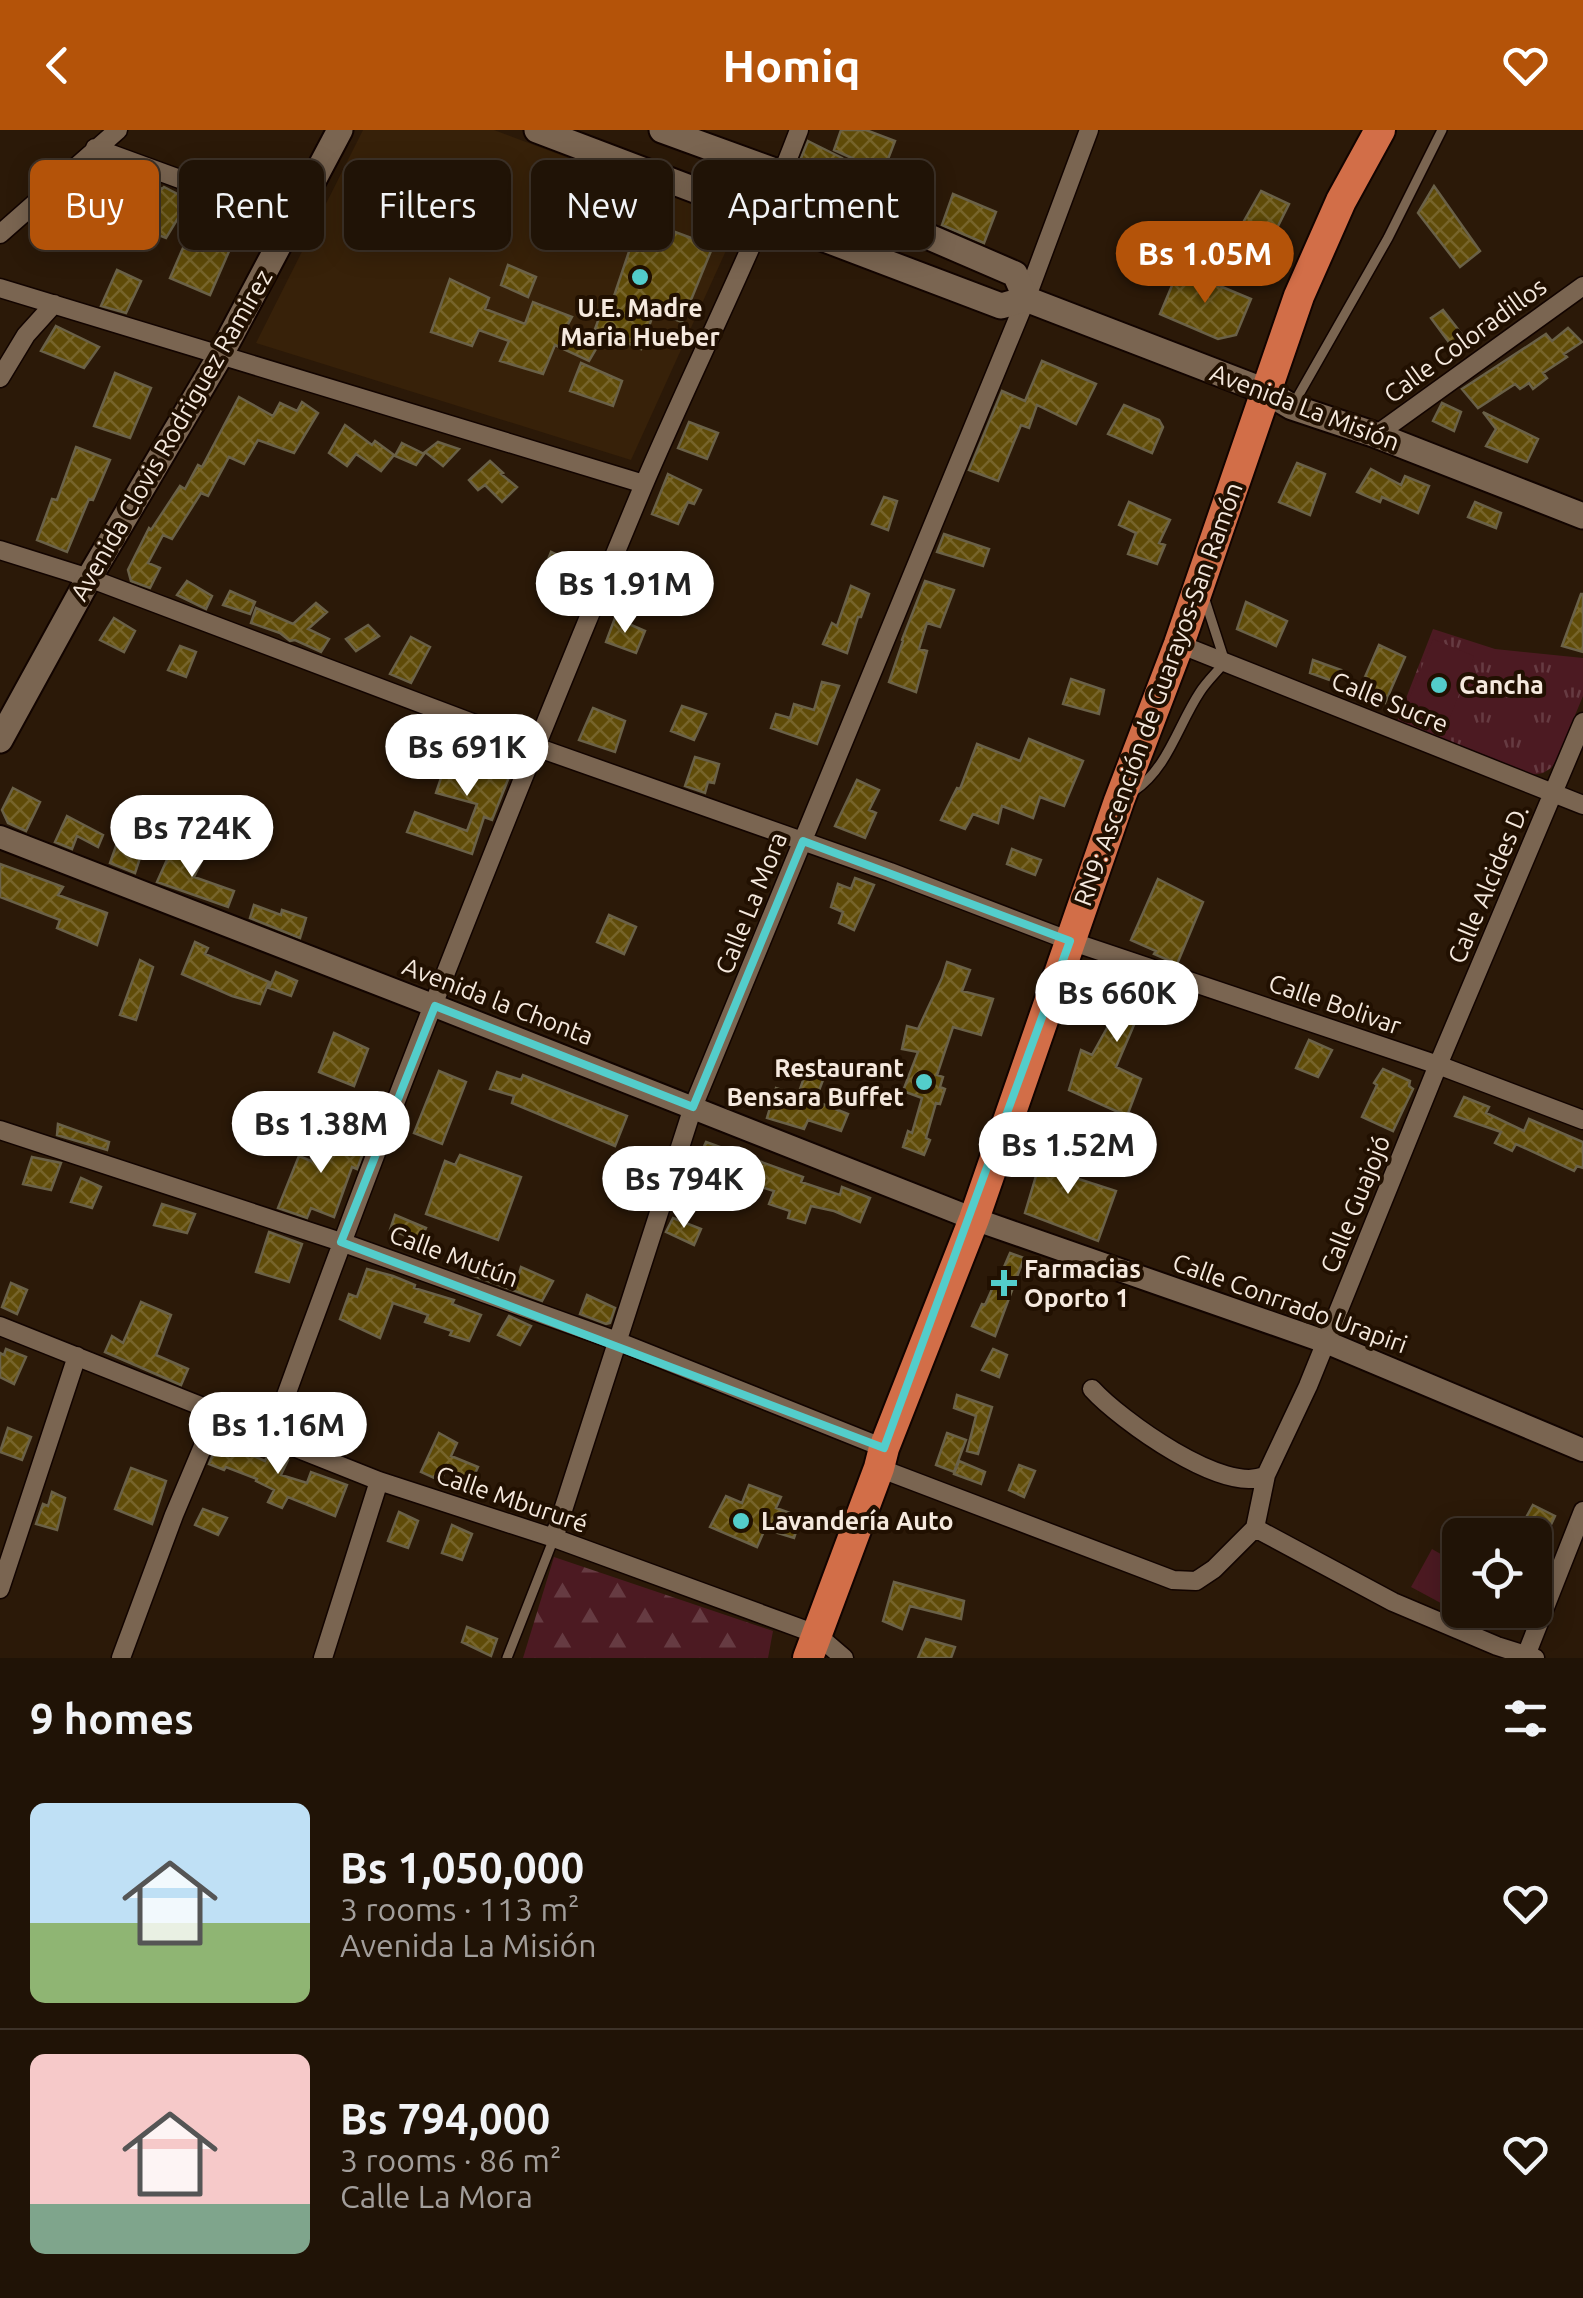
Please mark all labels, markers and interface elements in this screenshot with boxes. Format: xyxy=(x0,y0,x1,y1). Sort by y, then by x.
icon: back xyxy=(30,38,85,93)
icon: heart xyxy=(1498,38,1553,93)
text: Homiq xyxy=(723,40,860,91)
chip: Buy xyxy=(30,160,159,250)
chip: Rent xyxy=(179,160,324,250)
chip: Filters xyxy=(344,160,511,250)
chip: New xyxy=(531,160,673,250)
chip: Apartment xyxy=(693,160,934,250)
pin: Bs 1.05M xyxy=(1102,221,1308,306)
text: Bs 1.05M xyxy=(1138,235,1272,271)
street label: Avenida Clovis Rodriguez Ramirez xyxy=(64,265,278,605)
marker: U.E. Madre Maria Hueber xyxy=(629,266,651,288)
street label: Calle Coloradillos xyxy=(1378,272,1552,408)
place label: U.E. Madre Maria Hueber xyxy=(560,294,720,351)
street label: Avenida La Misión xyxy=(1206,358,1404,456)
street label: RN9: Ascención de Guarayos-San Ramón xyxy=(1068,479,1248,909)
pin: Bs 1.91M xyxy=(522,551,728,636)
text: Bs 1.91M xyxy=(558,565,692,601)
street label: Calle Sucre xyxy=(1328,666,1452,738)
place label: Cancha xyxy=(1459,671,1544,699)
marker: Cancha xyxy=(1428,674,1450,696)
pin: Bs 691K xyxy=(375,714,559,799)
text: Bs 691K xyxy=(407,728,527,764)
pin: Bs 724K xyxy=(100,795,284,880)
street label: Calle Alcides D. xyxy=(1442,801,1534,967)
text: Bs 724K xyxy=(132,809,252,845)
street label: Calle La Mora xyxy=(710,828,792,978)
street label: Avenida la Chonta xyxy=(399,952,597,1050)
pin: Bs 660K xyxy=(1025,960,1209,1045)
street label: Calle Bolivar xyxy=(1265,968,1405,1040)
text: Bs 660K xyxy=(1057,974,1177,1010)
place label: Restaurant Bensara Buffet xyxy=(727,1054,904,1111)
marker: Restaurant Bensara Buffet xyxy=(913,1071,935,1093)
pin: Bs 1.38M xyxy=(218,1091,424,1176)
text: Bs 1.38M xyxy=(254,1105,388,1141)
pin: Bs 1.52M xyxy=(965,1112,1171,1197)
text: Bs 1.52M xyxy=(1001,1126,1135,1162)
street label: Calle Guajojó xyxy=(1315,1131,1395,1277)
pin: Bs 794K xyxy=(592,1146,776,1231)
text: Bs 794K xyxy=(624,1160,744,1196)
street label: Calle Mutún xyxy=(386,1220,522,1292)
street label: Calle Conrrado Urapiri xyxy=(1169,1248,1411,1358)
place label: Farmacias Oporto 1 xyxy=(1024,1255,1141,1312)
marker: Farmacias Oporto 1 xyxy=(993,1272,1015,1294)
pin: Bs 1.16M xyxy=(175,1392,381,1477)
text: Bs 1.16M xyxy=(211,1406,345,1442)
street label: Calle Mbururé xyxy=(433,1460,591,1538)
place label: Lavandería Auto xyxy=(761,1507,953,1535)
marker: Lavandería Auto xyxy=(730,1510,752,1532)
map controls xyxy=(1442,1518,1552,1628)
button: locate xyxy=(1442,1518,1552,1628)
icon: filters xyxy=(1498,1691,1553,1746)
text: 9 homes xyxy=(30,1695,194,1742)
icon: home xyxy=(110,1843,230,1963)
text: Bs 1,050,000 xyxy=(340,1844,584,1891)
icon: heart xyxy=(1498,1876,1553,1931)
text: 3 rooms · 113 m² xyxy=(340,1891,580,1927)
text: Avenida La Misión xyxy=(340,1927,596,1963)
icon: home xyxy=(110,2094,230,2214)
text: Bs 794,000 xyxy=(340,2095,550,2142)
icon: heart xyxy=(1498,2127,1553,2182)
text: 3 rooms · 86 m² xyxy=(340,2142,561,2178)
text: Calle La Mora xyxy=(340,2178,533,2214)

